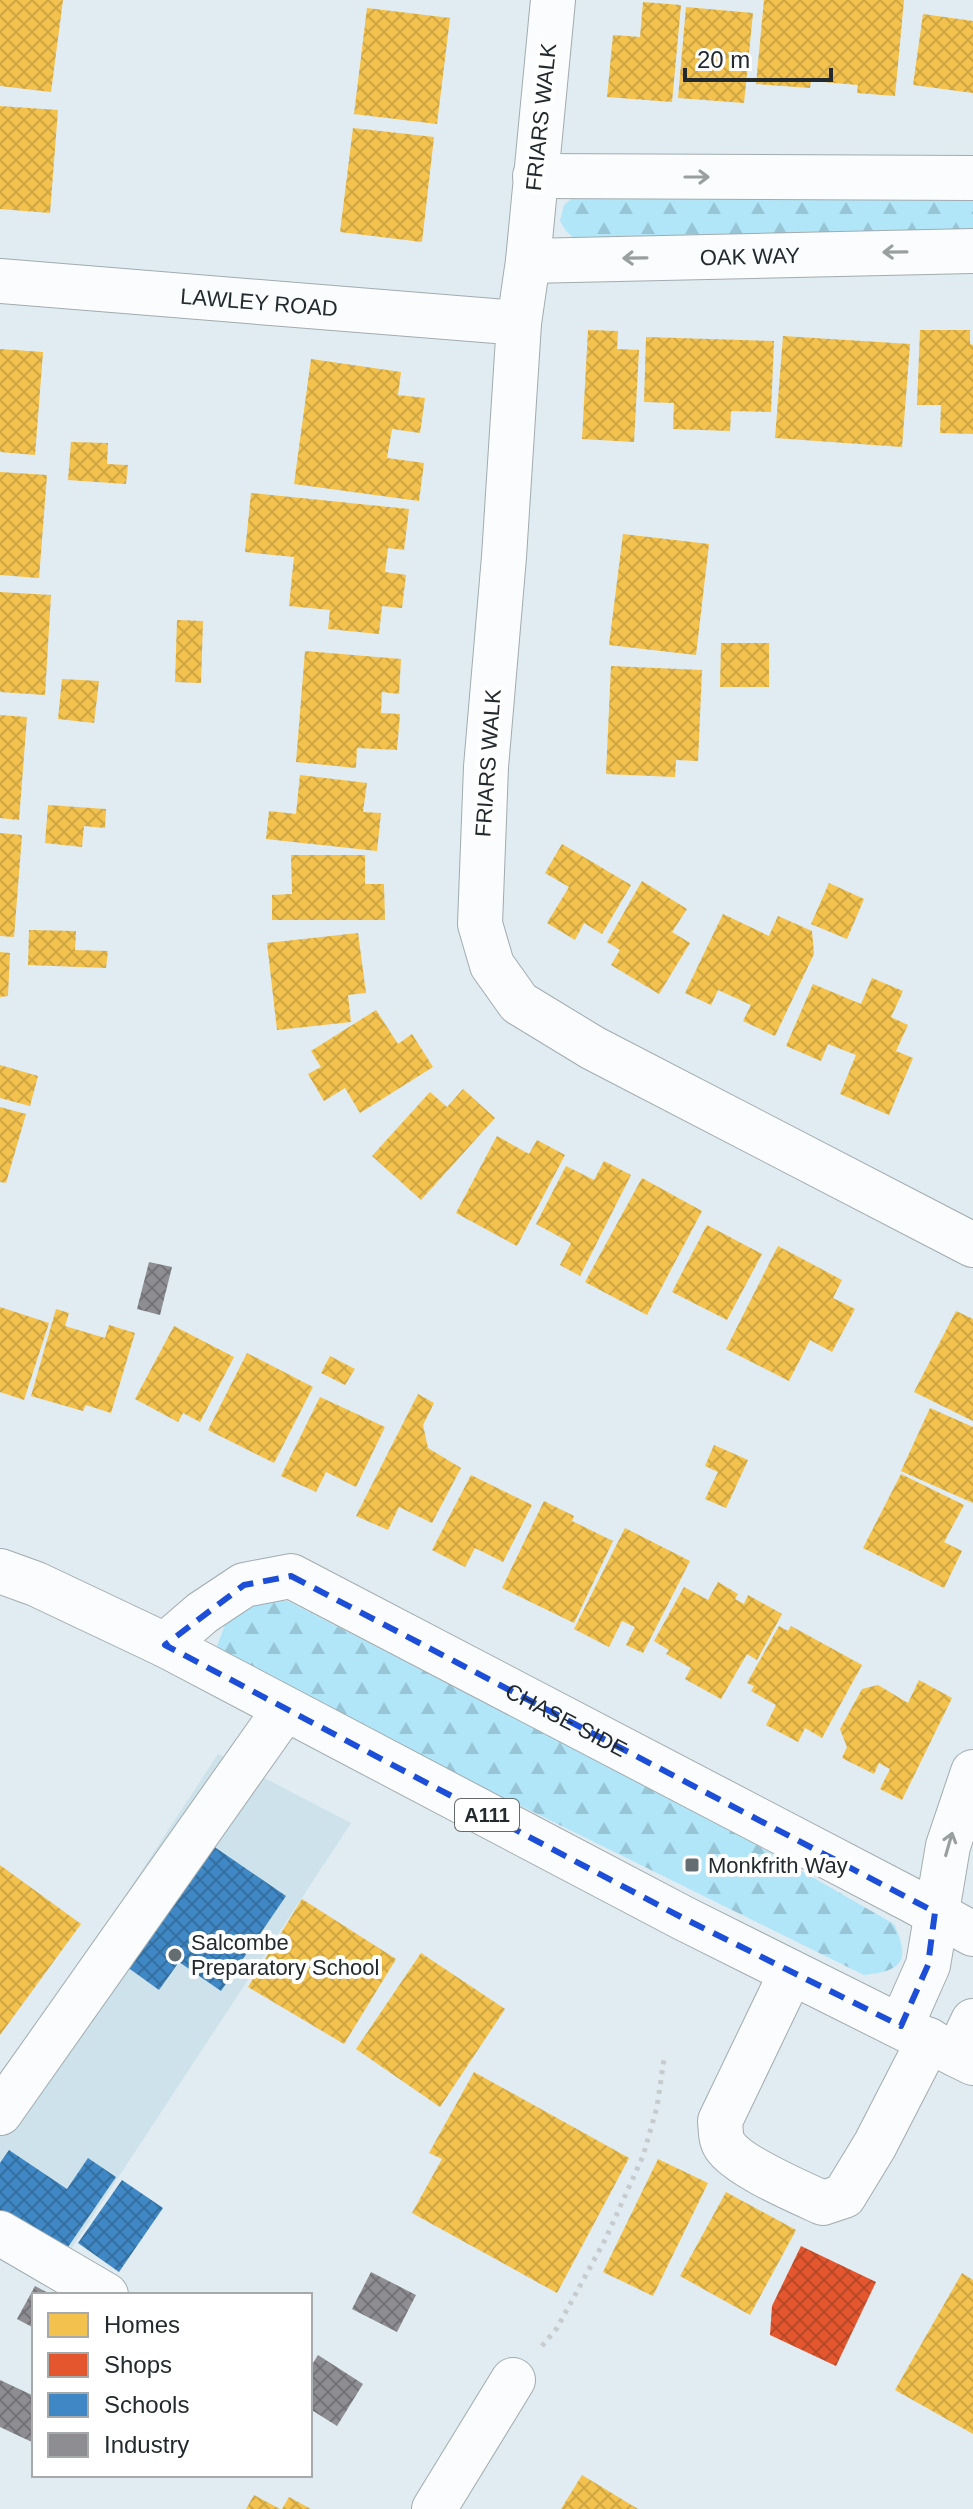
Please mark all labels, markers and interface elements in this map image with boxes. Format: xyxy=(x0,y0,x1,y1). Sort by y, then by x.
scale bar xyxy=(685,32,831,82)
street label: FRIARS WALK xyxy=(521,42,561,192)
text: 20 m xyxy=(697,46,750,73)
one-way arrow xyxy=(683,170,710,185)
street label: OAK WAY xyxy=(700,242,801,270)
one-way arrow xyxy=(882,244,909,260)
one-way arrow xyxy=(622,251,649,266)
street label: LAWLEY ROAD xyxy=(179,283,339,321)
street label: FRIARS WALK xyxy=(470,688,506,838)
street label: CHASE SIDE xyxy=(502,1678,631,1762)
road number: A111 xyxy=(455,1799,519,1831)
one-way arrow xyxy=(943,1832,958,1858)
place label: Monkfrith Way xyxy=(708,1853,848,1878)
marker: Monkfrith Way xyxy=(683,1856,701,1874)
place label: Salcombe Preparatory School xyxy=(191,1930,379,1980)
marker: Salcombe Preparatory School xyxy=(166,1946,184,1964)
legend xyxy=(32,2293,312,2477)
text: Homes xyxy=(104,2311,180,2338)
text: Shops xyxy=(104,2351,172,2378)
text: Schools xyxy=(104,2391,189,2418)
text: Industry xyxy=(104,2431,189,2458)

